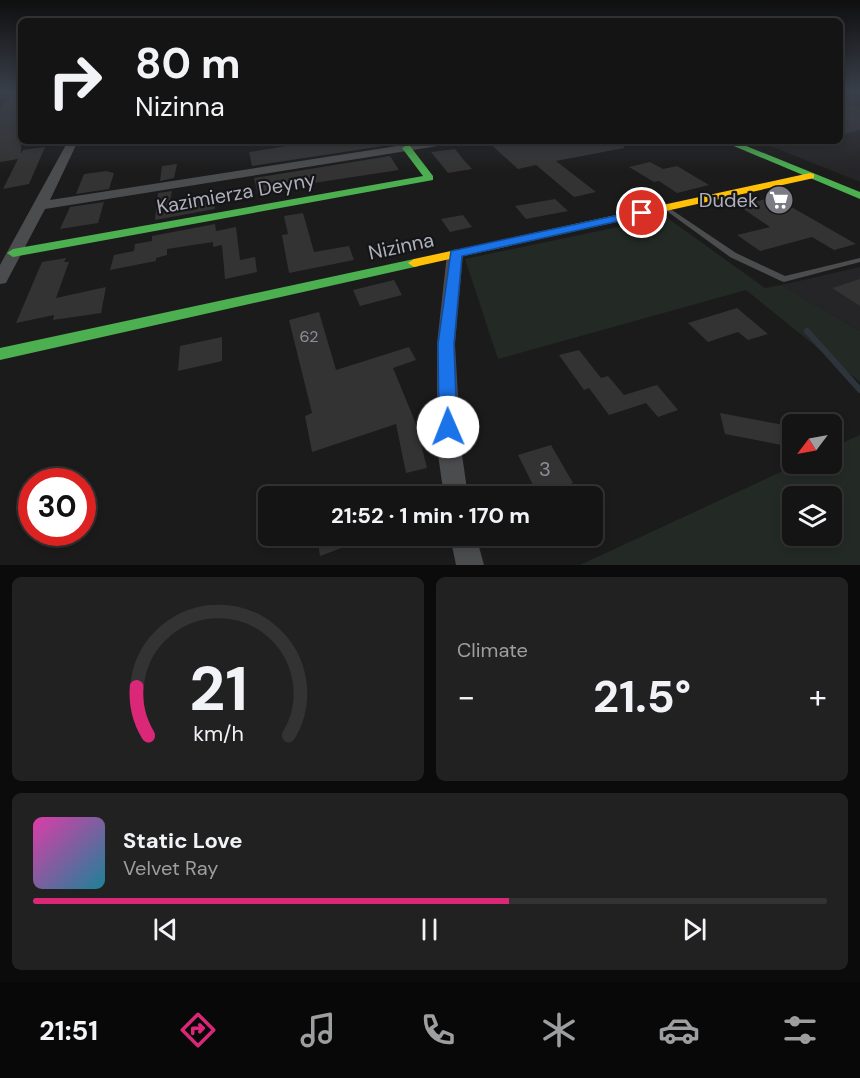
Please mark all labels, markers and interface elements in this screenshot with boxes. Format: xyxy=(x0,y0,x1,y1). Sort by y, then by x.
text: 80 m xyxy=(135,36,241,91)
icon: right xyxy=(36,42,114,120)
text: Nizinna xyxy=(135,89,225,124)
street label: Kazimierza Deyny xyxy=(154,166,318,220)
supermarket icon: Dudek xyxy=(763,184,795,216)
pin xyxy=(616,187,667,238)
place label: Dudek xyxy=(699,187,758,213)
icon: arrive xyxy=(625,196,658,229)
street label: Nizinna xyxy=(366,226,436,266)
house number: 62 xyxy=(300,326,318,347)
position arrow xyxy=(416,395,480,459)
north arrow xyxy=(782,414,842,474)
map controls xyxy=(782,414,842,546)
house number: 3 xyxy=(539,456,551,482)
speed limit sign: 30 xyxy=(18,468,96,546)
button: layers xyxy=(782,486,842,546)
text: 21:52 · 1 min · 170 m xyxy=(331,501,530,530)
text: Climate xyxy=(457,637,528,663)
text: 21 xyxy=(189,648,247,729)
text: 21.5° xyxy=(593,667,691,726)
text: − xyxy=(457,675,475,718)
text: + xyxy=(809,675,827,718)
text: km/h xyxy=(193,720,243,748)
text: Static Love xyxy=(123,826,243,855)
text: Velvet Ray xyxy=(123,855,218,881)
icon: previous xyxy=(149,913,182,946)
icon: pause xyxy=(413,913,446,946)
icon: next xyxy=(678,913,711,946)
icon: directions xyxy=(177,1009,219,1051)
icon: music xyxy=(297,1009,339,1051)
icon: phone xyxy=(417,1009,459,1051)
icon: climate xyxy=(538,1009,580,1051)
icon: car xyxy=(658,1009,700,1051)
icon: filters xyxy=(779,1009,821,1051)
text: 21:51 xyxy=(39,1013,98,1048)

